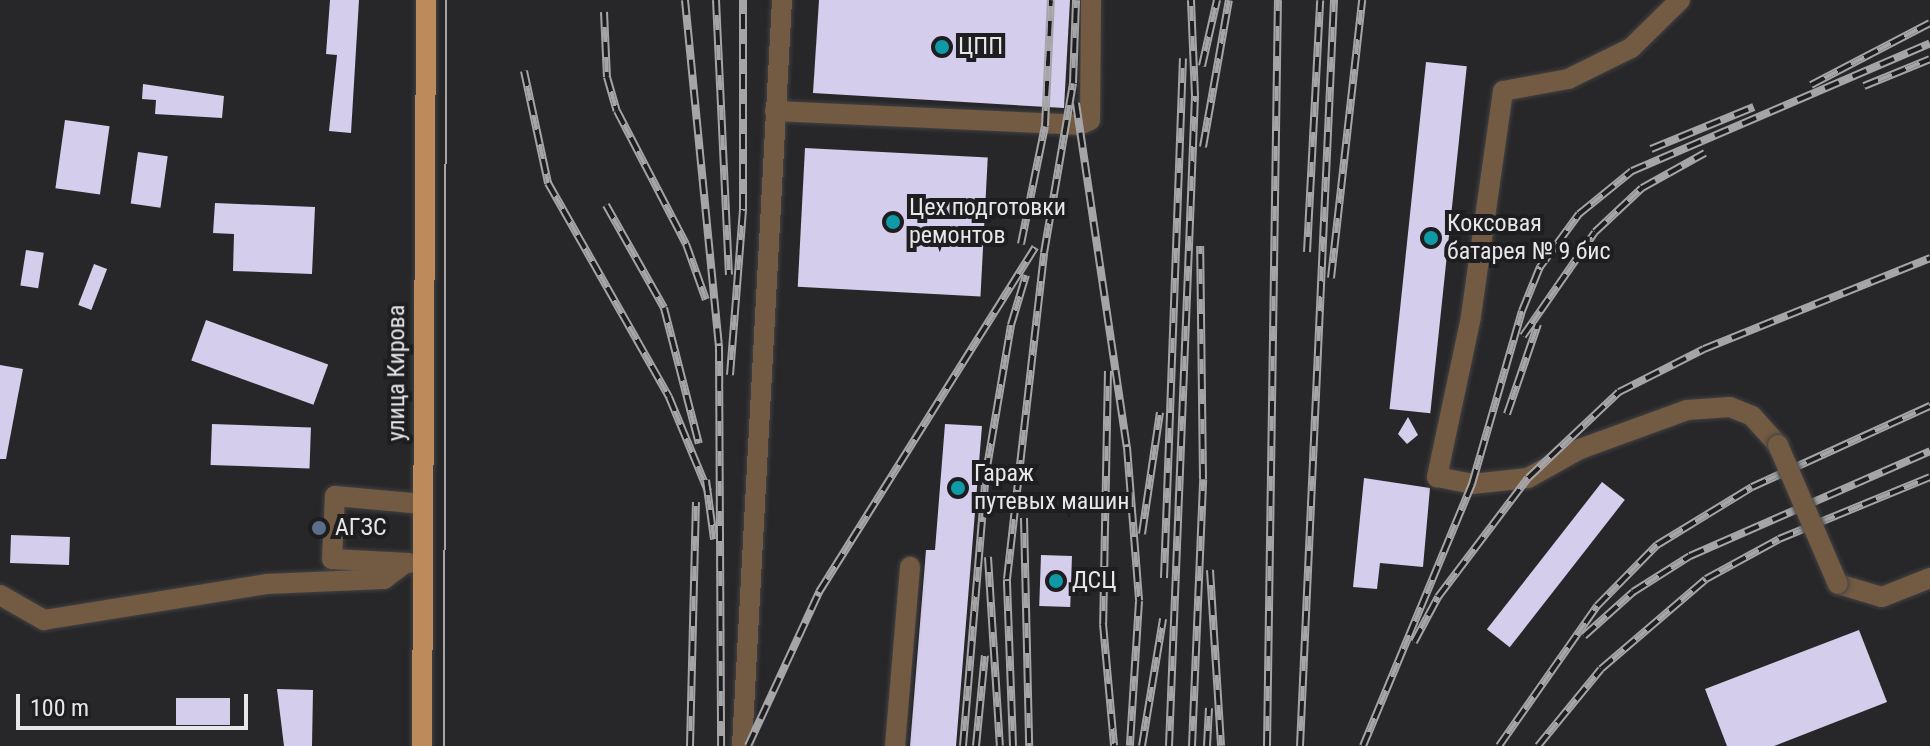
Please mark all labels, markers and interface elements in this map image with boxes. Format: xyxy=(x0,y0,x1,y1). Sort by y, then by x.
place label: ЦПП xyxy=(958,33,1003,61)
marker: ЦПП xyxy=(933,38,951,56)
place label: Цех подготовки ремонтов xyxy=(909,194,1066,250)
place label: Коксовая батарея № 9 бис xyxy=(1447,210,1611,266)
marker: Цех подготовки ремонтов xyxy=(884,213,902,231)
marker: Коксовая батарея № 9 бис xyxy=(1422,229,1440,247)
street label: улица Кирова xyxy=(383,305,411,441)
place label: Гараж путевых машин xyxy=(974,460,1130,516)
marker: Гараж путевых машин xyxy=(949,479,967,497)
place label: АГЗС xyxy=(335,514,387,542)
marker: АГЗС xyxy=(310,519,328,537)
place label: ДСЦ xyxy=(1072,567,1117,595)
marker: ДСЦ xyxy=(1047,572,1065,590)
scale bar xyxy=(20,678,252,728)
text: 100 m xyxy=(30,694,89,722)

